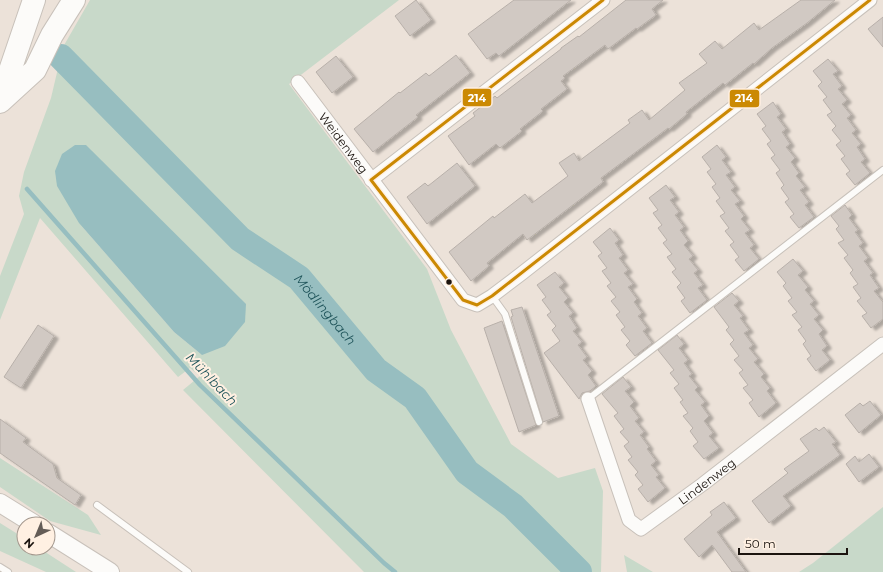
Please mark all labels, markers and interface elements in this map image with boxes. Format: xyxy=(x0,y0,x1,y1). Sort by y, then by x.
line badge: 214 xyxy=(462,88,492,107)
line badge: 214 xyxy=(729,89,760,108)
text: 214 xyxy=(468,91,487,105)
text: 214 xyxy=(735,91,754,105)
street label: Weidenweg xyxy=(316,109,372,176)
water label: Mödlingbach xyxy=(291,271,360,348)
unlabelled marker xyxy=(444,277,454,287)
water label: Mühlbach xyxy=(183,349,241,409)
street label: Lindenweg xyxy=(675,454,738,507)
north arrow xyxy=(16,516,56,556)
scale bar xyxy=(739,530,847,556)
text: N xyxy=(21,535,37,551)
text: 50 m xyxy=(745,536,776,551)

